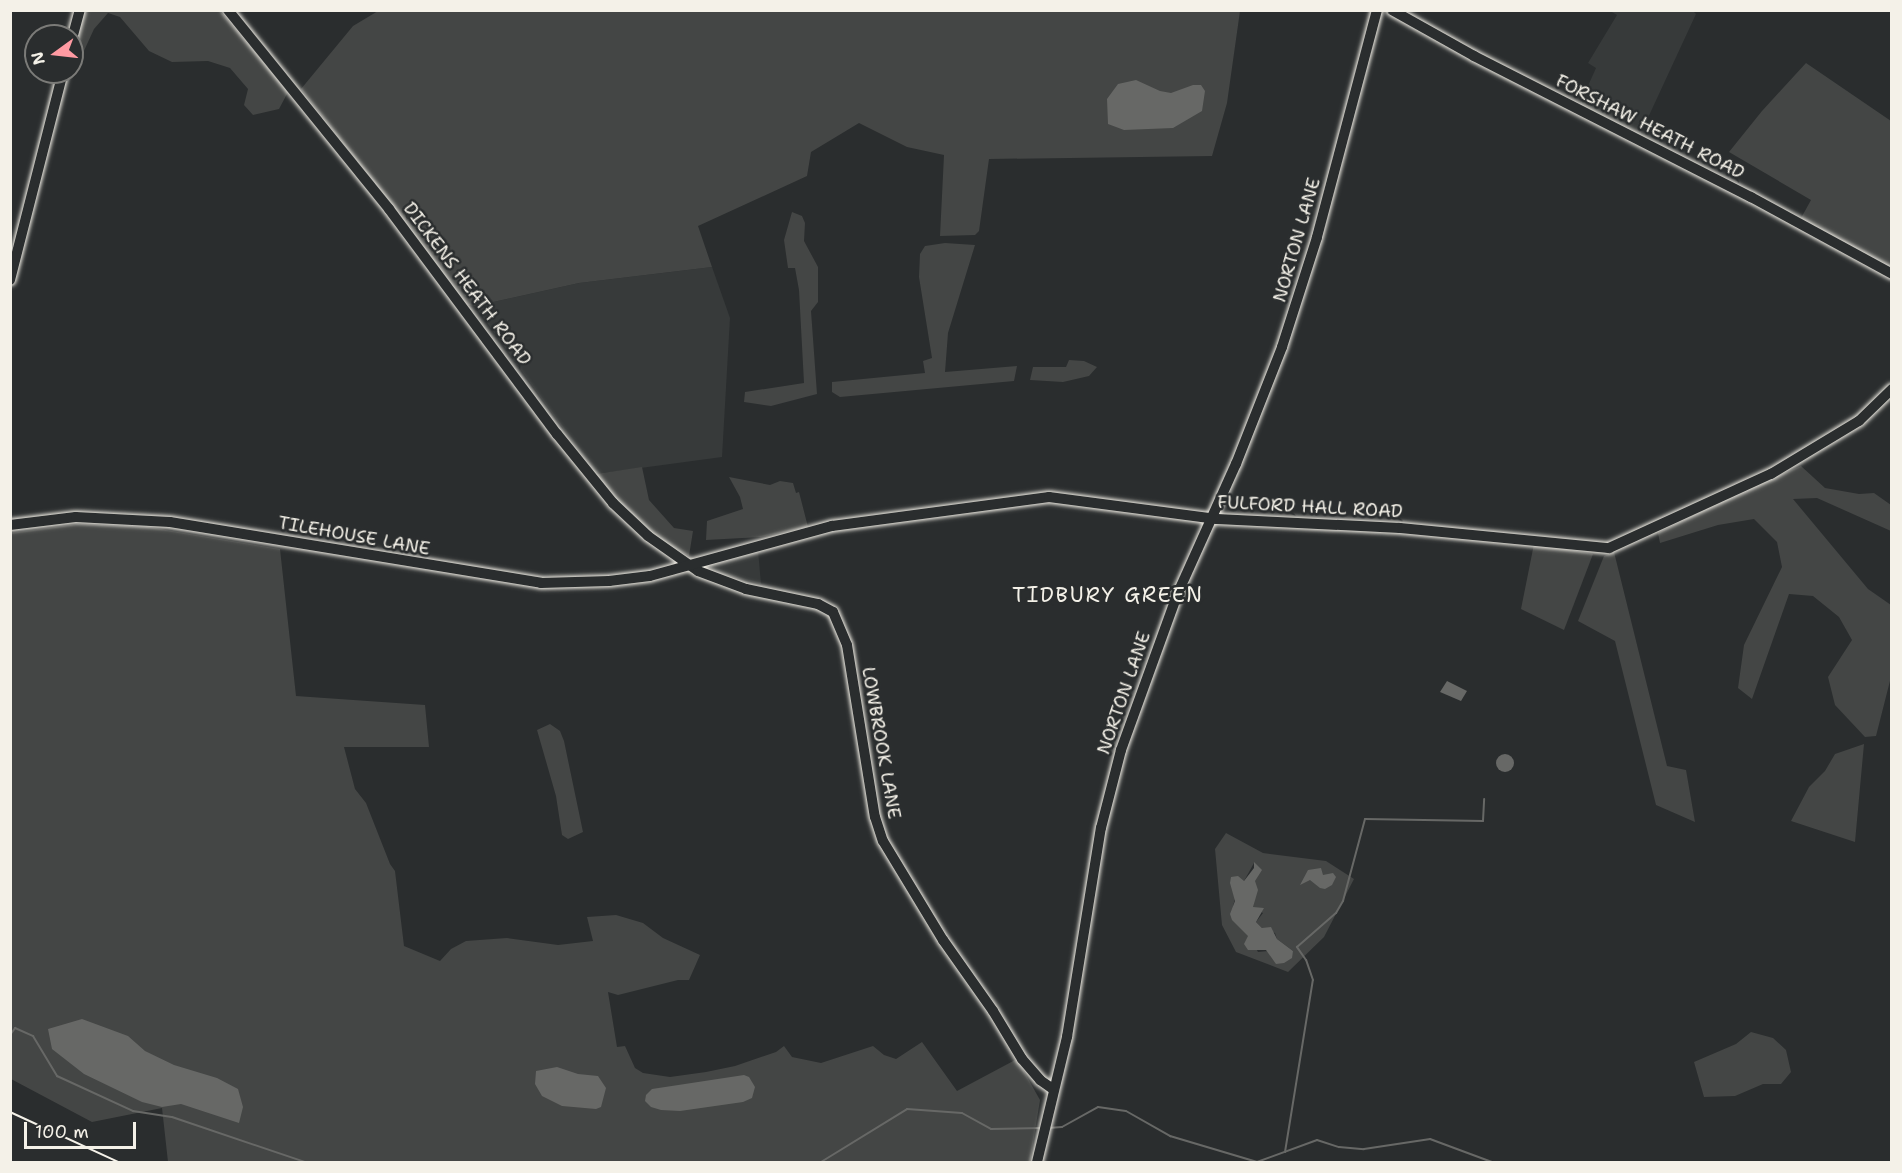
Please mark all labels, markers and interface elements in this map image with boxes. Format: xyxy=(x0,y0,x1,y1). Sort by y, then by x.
north arrow xyxy=(24,24,84,84)
text: N xyxy=(26,49,50,67)
street label: FORSHAW HEATH ROAD xyxy=(1552,70,1748,184)
street label: NORTON LANE xyxy=(1269,175,1325,305)
street label: DICKENS HEATH ROAD xyxy=(399,198,535,370)
street label: FULFORD HALL ROAD xyxy=(1217,491,1403,523)
street label: TILEHOUSE LANE xyxy=(276,512,432,560)
district label: TIDBURY GREEN xyxy=(1012,582,1204,608)
street label: NORTON LANE xyxy=(1093,629,1155,757)
street label: LOWBROOK LANE xyxy=(857,665,905,821)
scale bar xyxy=(27,1110,140,1148)
text: 100 m xyxy=(35,1120,89,1144)

